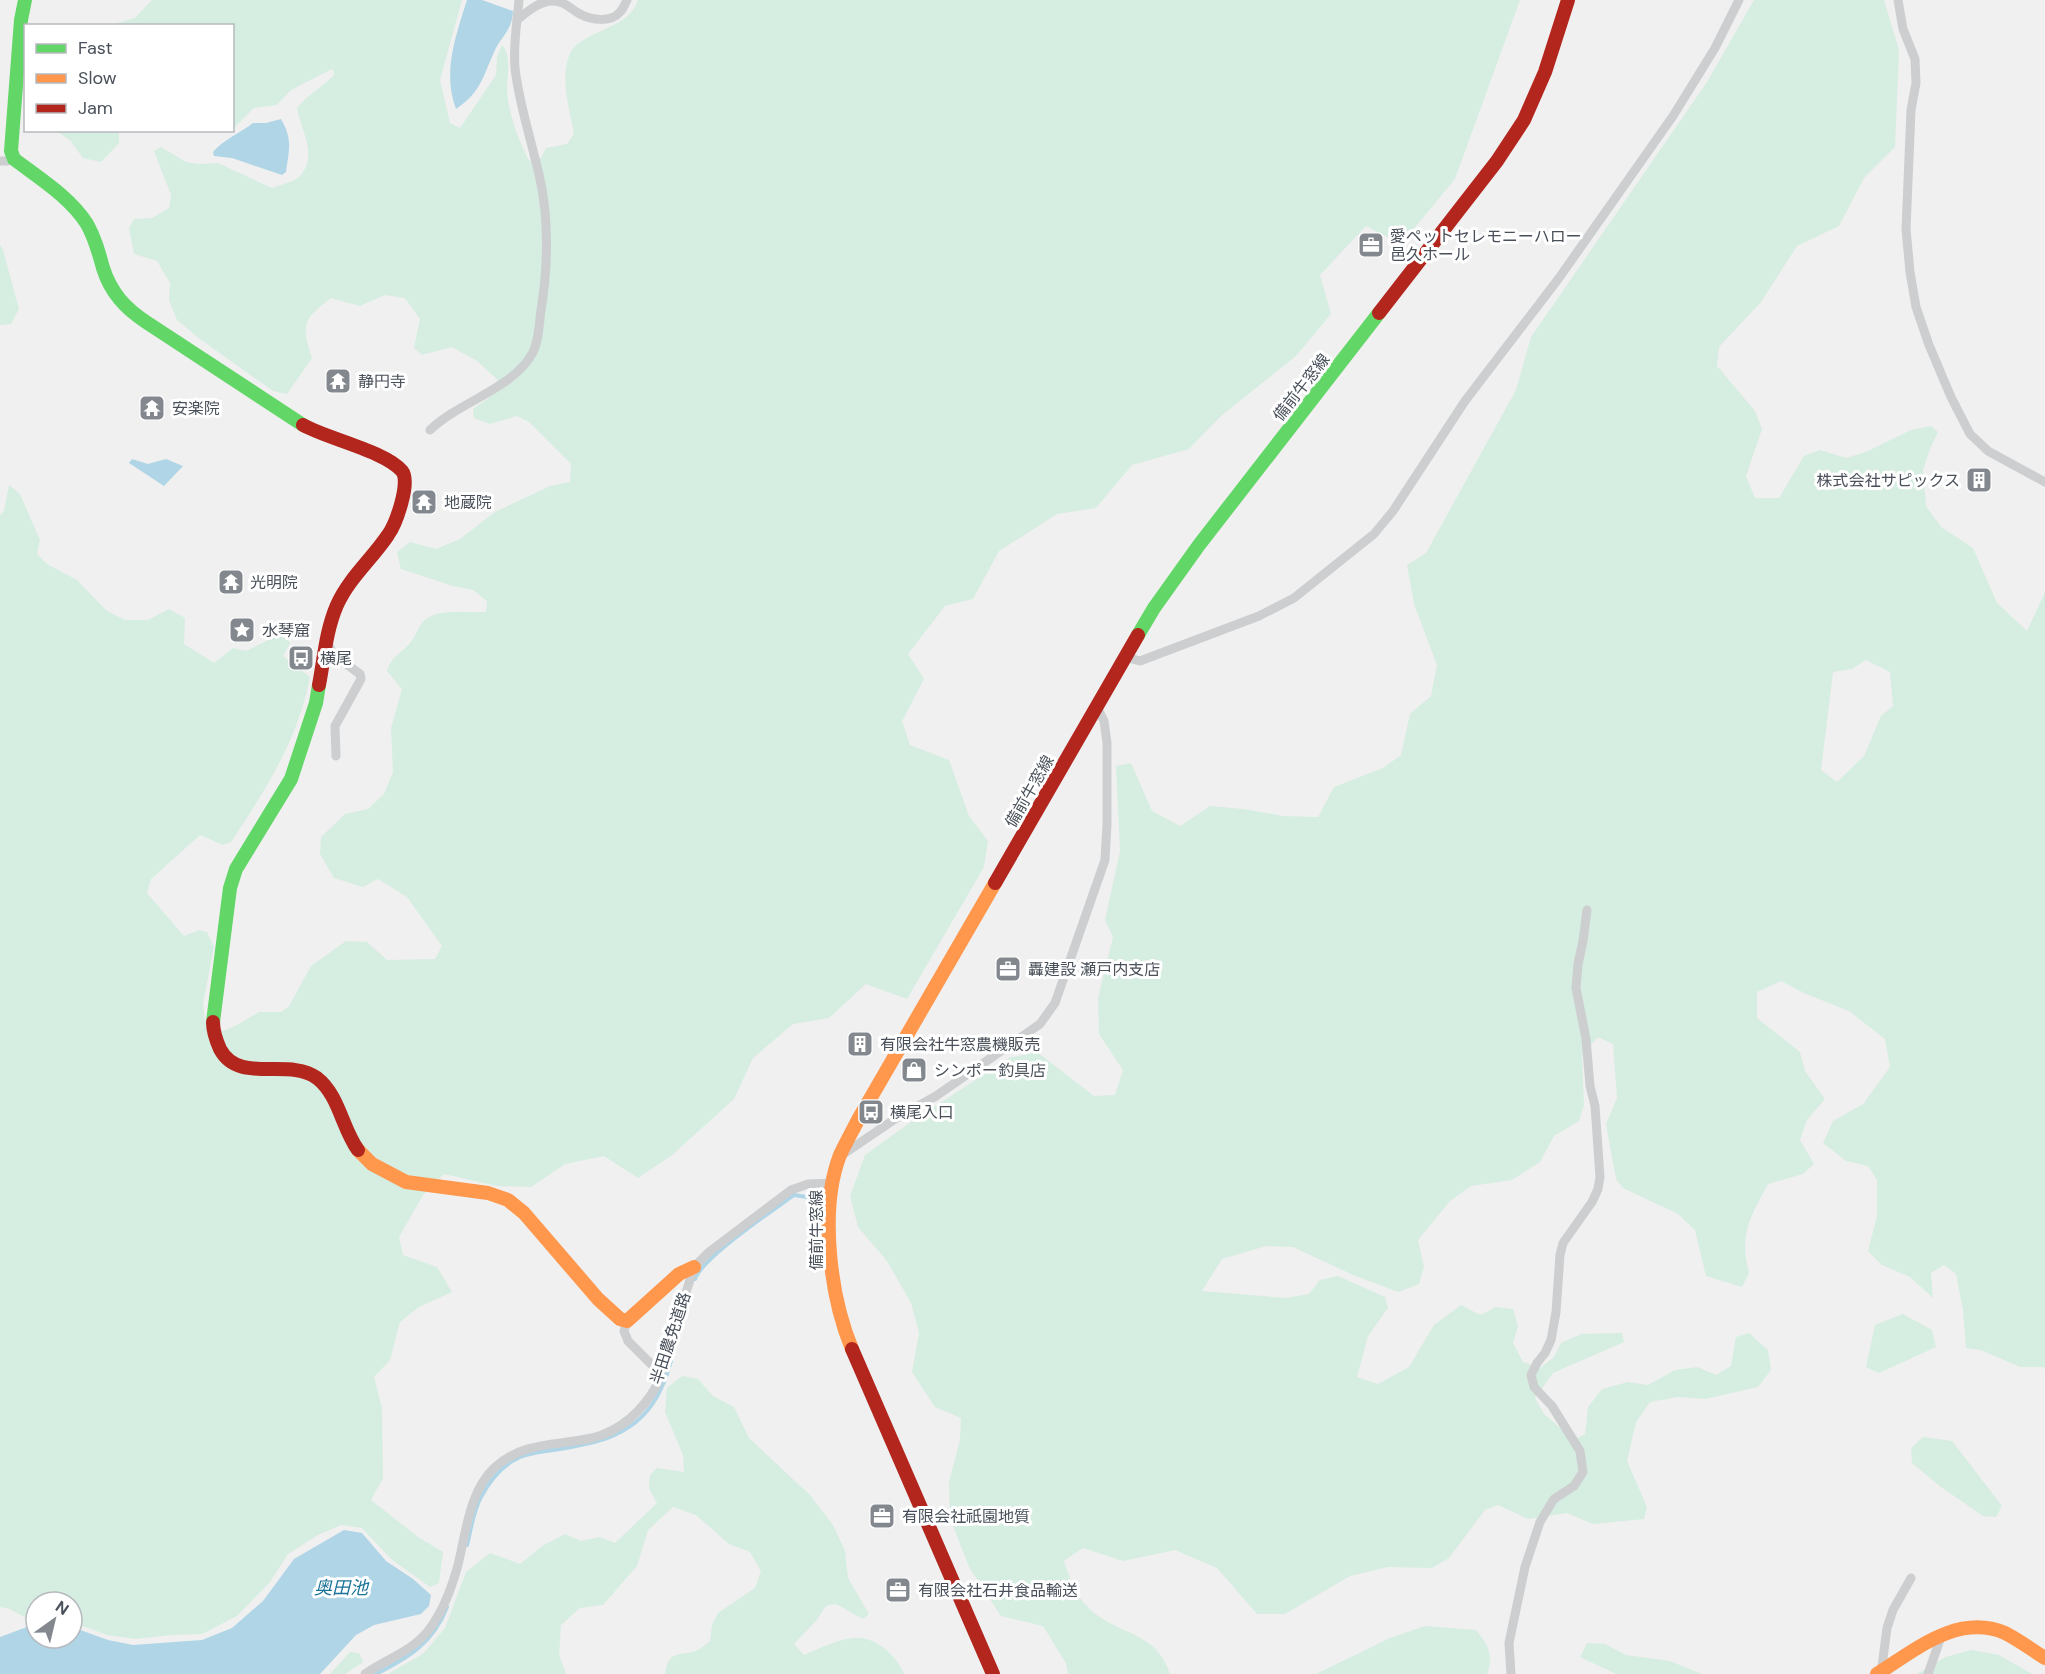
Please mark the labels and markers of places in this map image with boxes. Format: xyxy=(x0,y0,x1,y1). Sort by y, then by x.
place label: 愛ペットセレモニーハロー 邑久ホール xyxy=(1390,226,1582,265)
office icon: 愛ペットセレモニーハロー 邑久ホール xyxy=(1356,230,1386,260)
temple icon: 静円寺 xyxy=(323,366,353,396)
place label: 静円寺 xyxy=(358,371,406,392)
temple icon: 安楽院 xyxy=(137,393,167,423)
place label: 安楽院 xyxy=(172,398,220,419)
building icon: 株式会社サピックス xyxy=(1964,465,1994,495)
place label: 株式会社サピックス xyxy=(1816,470,1960,491)
temple icon: 地蔵院 xyxy=(409,487,439,517)
place label: 地蔵院 xyxy=(444,492,492,513)
temple icon: 光明院 xyxy=(216,567,246,597)
place label: 光明院 xyxy=(250,572,298,593)
place icon: 水琴窟 xyxy=(227,615,257,645)
place label: 水琴窟 xyxy=(262,620,310,641)
bus stop icon: 横尾 xyxy=(286,643,316,673)
place label: 横尾 xyxy=(320,648,352,669)
office icon: 轟建設 瀬戸内支店 xyxy=(993,954,1023,984)
place label: 轟建設 瀬戸内支店 xyxy=(1028,959,1160,980)
building icon: 有限会社牛窓農機販売 xyxy=(845,1029,875,1059)
place label: 有限会社牛窓農機販売 xyxy=(880,1034,1040,1055)
shop icon: シンポー釣具店 xyxy=(899,1055,929,1085)
place label: シンポー釣具店 xyxy=(934,1060,1046,1081)
bus stop icon: 横尾入口 xyxy=(856,1097,886,1127)
place label: 横尾入口 xyxy=(890,1102,954,1123)
office icon: 有限会社祇園地質 xyxy=(867,1501,897,1531)
place label: 有限会社祇園地質 xyxy=(902,1506,1030,1527)
office icon: 有限会社石井食品輸送 xyxy=(883,1575,913,1605)
place label: 有限会社石井食品輸送 xyxy=(918,1580,1078,1601)

